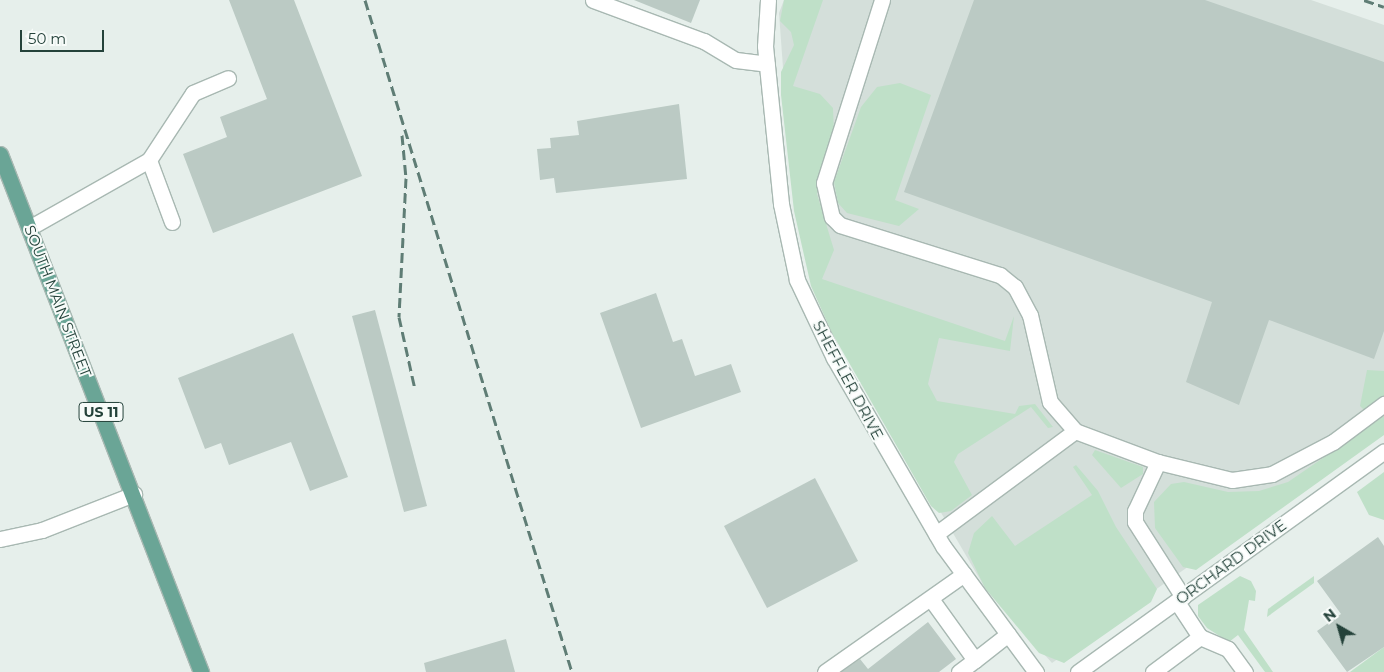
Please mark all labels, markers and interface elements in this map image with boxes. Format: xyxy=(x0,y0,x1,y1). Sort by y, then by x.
scale bar xyxy=(22,20,106,52)
text: 50 m xyxy=(28,29,66,48)
street label: SOUTH MAIN STREET xyxy=(21,223,95,379)
street label: SHEFFLER DRIVE xyxy=(809,318,887,442)
road number: US 11 xyxy=(78,401,124,424)
street label: ORCHARD DRIVE xyxy=(1172,516,1290,608)
north arrow xyxy=(1314,602,1364,652)
text: N xyxy=(1320,605,1340,626)

